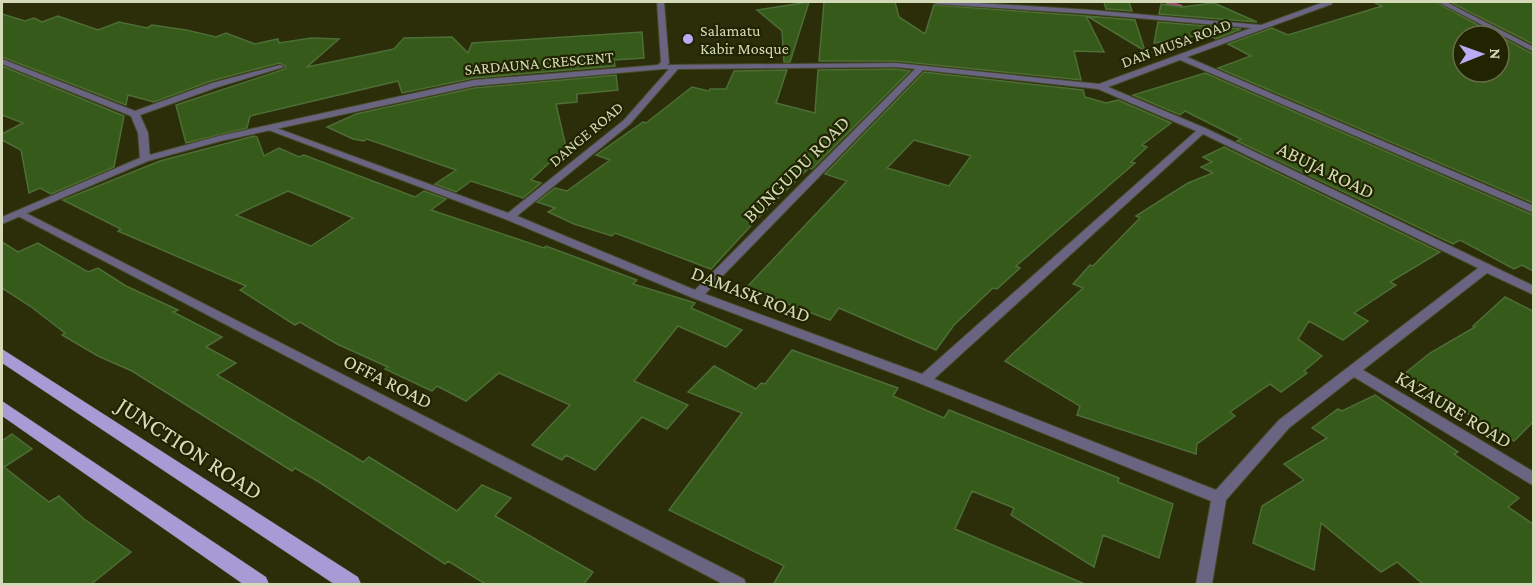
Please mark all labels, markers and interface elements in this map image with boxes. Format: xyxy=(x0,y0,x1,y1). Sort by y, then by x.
street label: DAN MUSA ROAD xyxy=(1119,15,1233,71)
place label: Salamatu Kabir Mosque xyxy=(700,22,789,58)
north arrow xyxy=(1451,24,1511,84)
marker: Salamatu Kabir Mosque xyxy=(681,32,695,46)
street label: SARDAUNA CRESCENT xyxy=(464,48,615,78)
text: N xyxy=(1487,48,1504,59)
street label: DANGE ROAD xyxy=(546,98,626,170)
street label: BUNGUDU ROAD xyxy=(738,111,854,227)
street label: ABUJA ROAD xyxy=(1273,137,1378,204)
street label: DAMASK ROAD xyxy=(688,261,814,327)
street label: OFFA ROAD xyxy=(340,349,436,413)
street label: KAZAURE ROAD xyxy=(1392,366,1516,452)
street label: JUNCTION ROAD xyxy=(111,390,268,505)

